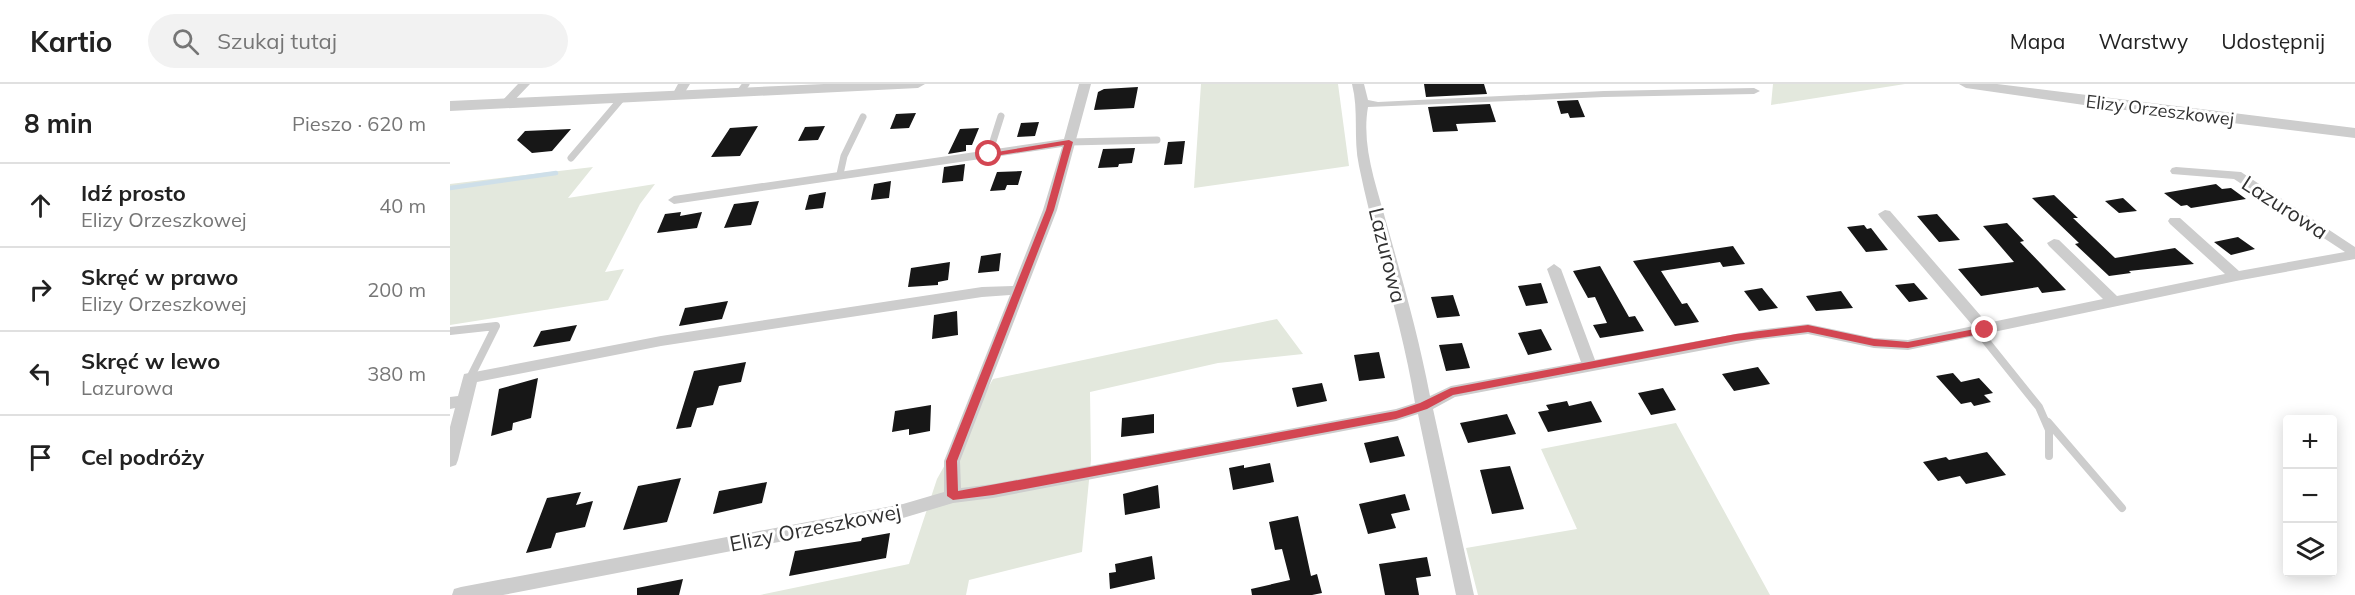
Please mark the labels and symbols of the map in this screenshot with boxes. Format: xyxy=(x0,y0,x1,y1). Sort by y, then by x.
street label: Elizy Orzeszkowej xyxy=(2085,90,2235,130)
route start xyxy=(975,140,1001,166)
street label: Lazurowa xyxy=(2237,170,2333,244)
street label: Lazurowa xyxy=(1364,205,1412,305)
route end xyxy=(1971,316,1997,342)
street label: Elizy Orzeszkowej xyxy=(727,498,903,556)

